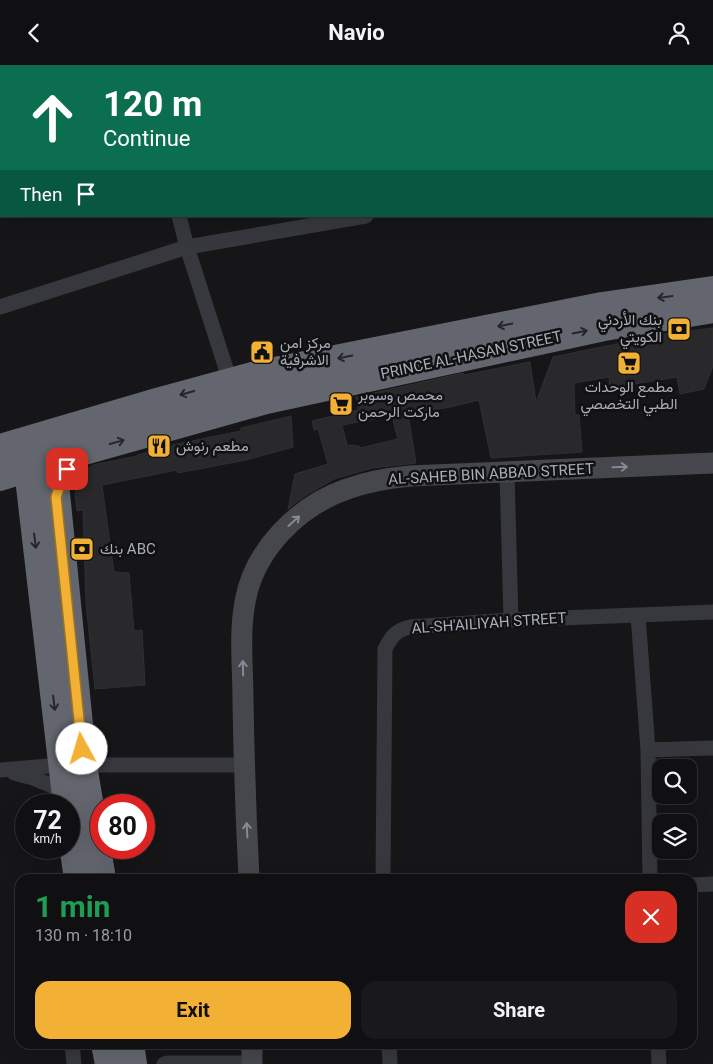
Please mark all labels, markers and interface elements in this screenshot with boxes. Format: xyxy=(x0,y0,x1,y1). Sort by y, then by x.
icon: back xyxy=(20,19,48,47)
icon: person xyxy=(665,19,693,47)
text: Navio xyxy=(328,20,385,45)
text: 120 m xyxy=(103,84,202,125)
icon: ahead xyxy=(20,85,85,150)
text: Continue xyxy=(103,126,191,151)
icon: arrive xyxy=(72,180,100,208)
text: Then xyxy=(20,183,62,206)
one-way arrow xyxy=(657,292,673,302)
place label: بنك الأردني الكويتي xyxy=(598,311,662,350)
bank icon: بنك الأردني الكويتي xyxy=(666,316,692,342)
one-way arrow xyxy=(497,321,513,330)
street label: PRINCE AL-HASAN STREET xyxy=(379,327,563,383)
one-way arrow xyxy=(572,327,588,336)
place label: مركز امن الاشرفية xyxy=(280,334,331,369)
public building icon: مركز امن الاشرفية xyxy=(249,339,275,365)
supermarket icon: مطمع الوحدات الطبي التخصصي xyxy=(616,350,642,376)
one-way arrow xyxy=(338,353,354,362)
place label: مطمع الوحدات الطبي التخصصي xyxy=(581,378,677,417)
place label: محمص وسوبر ماركت الرحمن xyxy=(357,386,443,422)
one-way arrow xyxy=(179,389,195,399)
supermarket icon: محمص وسوبر ماركت الرحمن xyxy=(328,391,354,417)
restaurant icon: مطعم رنوش xyxy=(146,433,172,459)
one-way arrow xyxy=(109,437,125,447)
place label: مطعم رنوش xyxy=(176,437,249,456)
pin xyxy=(46,448,88,490)
icon: arrive xyxy=(53,455,81,483)
street label: AL-SAHEB BIN ABBAD STREET xyxy=(388,460,594,488)
one-way arrow xyxy=(612,463,628,472)
one-way arrow xyxy=(287,515,300,527)
one-way arrow xyxy=(30,533,40,549)
bank icon: بنك ABC xyxy=(69,536,95,562)
place label: بنك ABC xyxy=(100,540,156,558)
street label: AL-SH'AILIYAH STREET xyxy=(411,609,567,637)
one-way arrow xyxy=(238,660,248,676)
one-way arrow xyxy=(49,694,59,710)
position arrow xyxy=(55,722,107,774)
map controls xyxy=(652,759,697,859)
button: search xyxy=(652,759,697,804)
speed limit sign: 80 xyxy=(90,794,155,859)
text: 72 xyxy=(33,806,62,835)
button: layers xyxy=(652,814,697,859)
one-way arrow xyxy=(242,822,251,838)
text: km/h xyxy=(33,832,62,846)
text: 1 min xyxy=(35,889,110,924)
button: close xyxy=(625,891,677,943)
text: 130 m · 18:10 xyxy=(35,926,132,945)
button: Exit xyxy=(35,981,351,1039)
button: Share xyxy=(361,981,677,1039)

